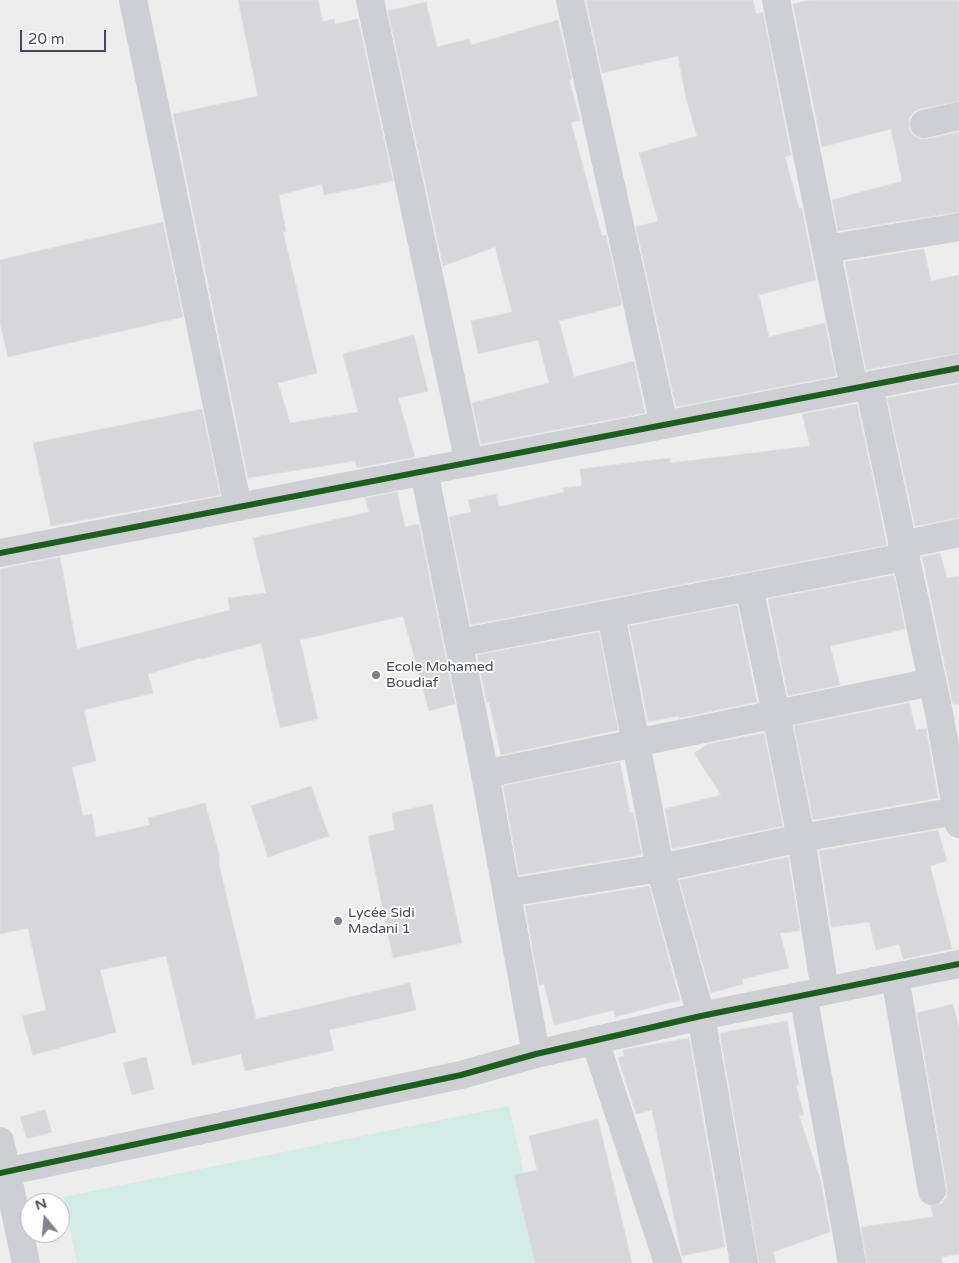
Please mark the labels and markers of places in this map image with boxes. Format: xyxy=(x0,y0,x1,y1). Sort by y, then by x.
place label: Ecole Mohamed Boudiaf xyxy=(386,659,494,692)
marker: Ecole Mohamed Boudiaf xyxy=(370,669,382,681)
place label: Lycée Sidi Madani 1 xyxy=(348,905,415,938)
marker: Lycée Sidi Madani 1 xyxy=(332,915,344,927)

